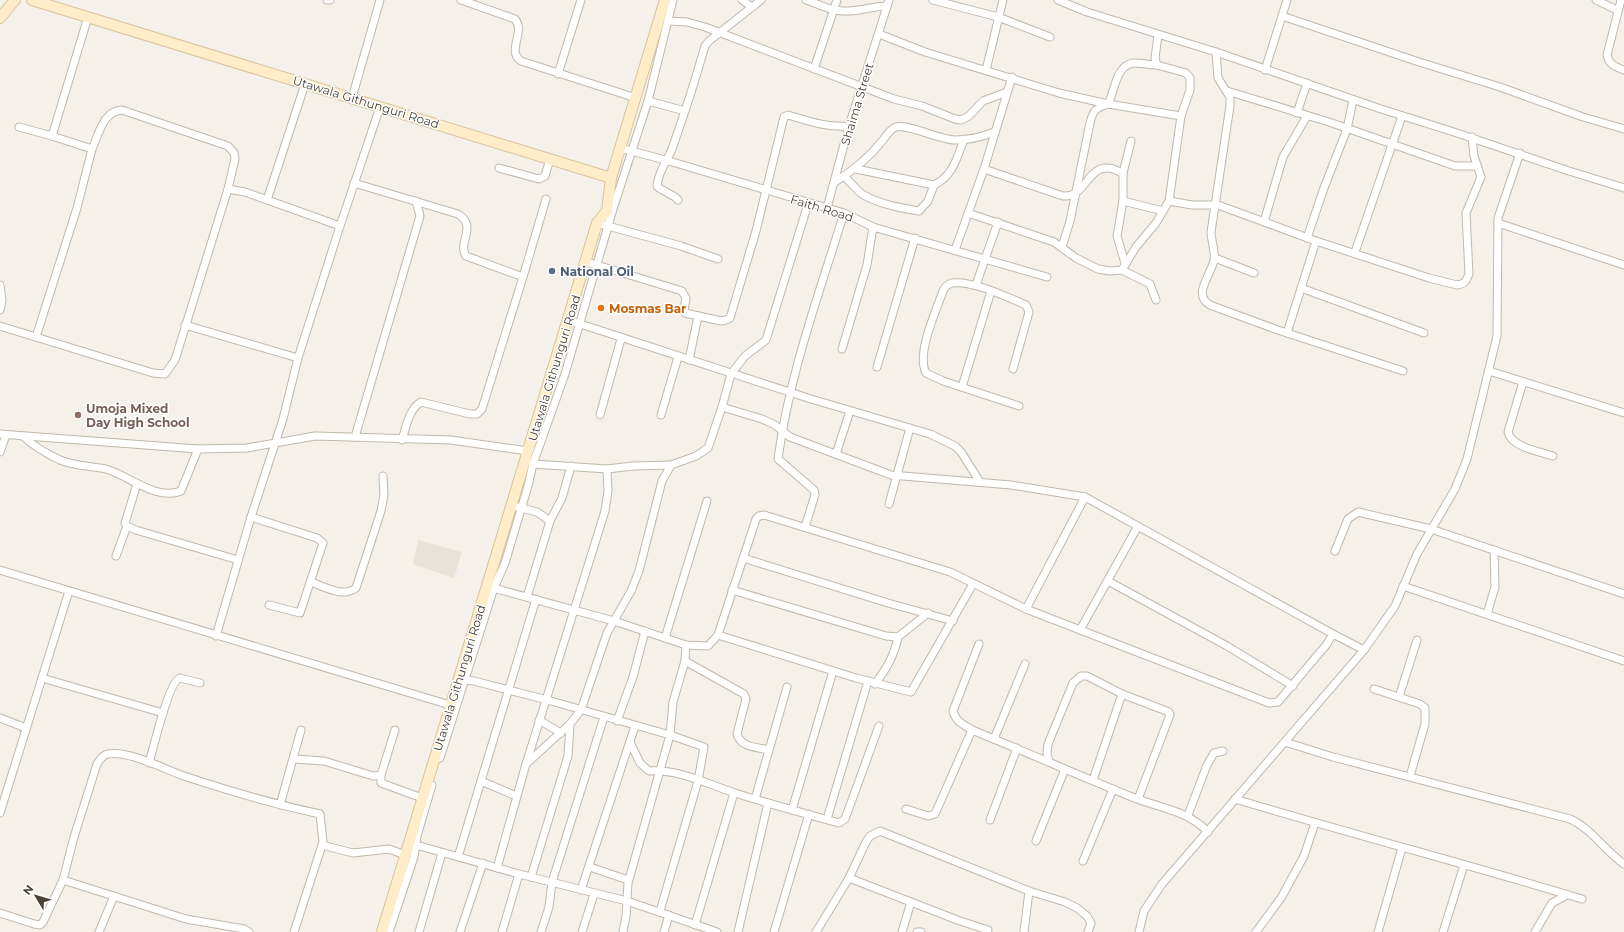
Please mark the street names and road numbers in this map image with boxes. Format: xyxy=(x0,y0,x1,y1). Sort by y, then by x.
street label: Shaima Street xyxy=(837,61,877,147)
street label: Utawala Githunguri Road xyxy=(291,73,441,131)
street label: Faith Road xyxy=(789,191,855,225)
street label: Utawala Githunguri Road xyxy=(525,293,583,443)
street label: Utawala Githunguri Road xyxy=(430,603,488,753)

